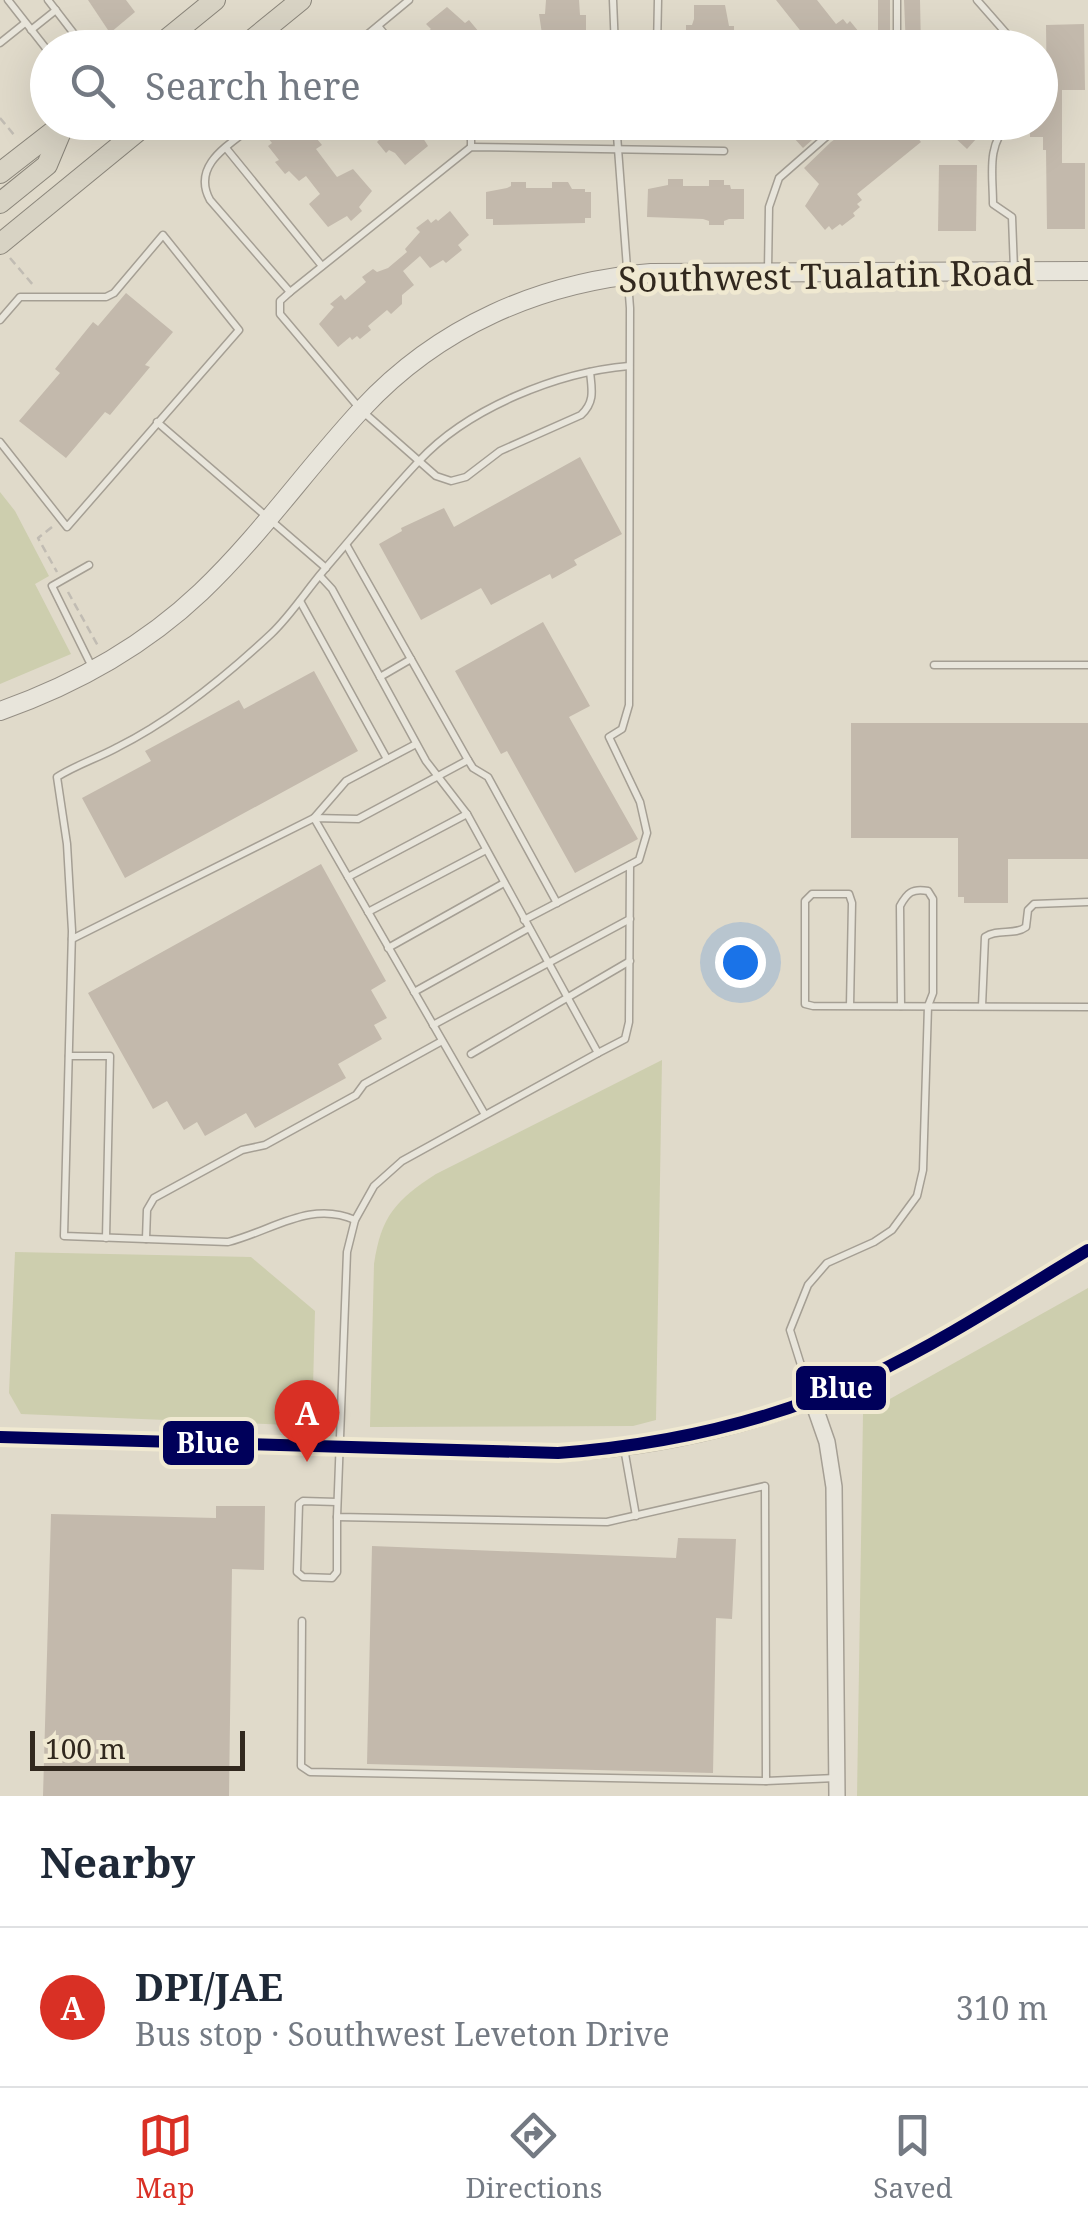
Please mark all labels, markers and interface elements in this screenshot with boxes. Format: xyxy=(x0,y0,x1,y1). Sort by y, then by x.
search box xyxy=(30,30,1058,140)
icon: search xyxy=(65,58,120,113)
text: Search here xyxy=(145,59,361,111)
street label: Southwest Tualatin Road xyxy=(618,248,1034,302)
your location xyxy=(715,937,766,988)
line badge: Blue xyxy=(794,1364,888,1412)
text: Blue xyxy=(809,1368,873,1406)
pin: A xyxy=(274,1380,340,1462)
line badge: Blue xyxy=(161,1419,256,1467)
text: Blue xyxy=(176,1423,240,1461)
scale bar xyxy=(30,1726,245,1770)
text: 100 m xyxy=(45,1729,126,1767)
text: Nearby xyxy=(40,1833,195,1890)
text: DPI/JAE xyxy=(135,1960,283,2012)
text: A xyxy=(60,1986,85,2029)
text: 310 m xyxy=(956,1986,1048,2029)
text: Bus stop · Southwest Leveton Drive xyxy=(135,2012,670,2055)
tab: Map xyxy=(135,2108,195,2206)
tab: Directions xyxy=(465,2108,602,2206)
tab: Saved xyxy=(873,2108,953,2206)

